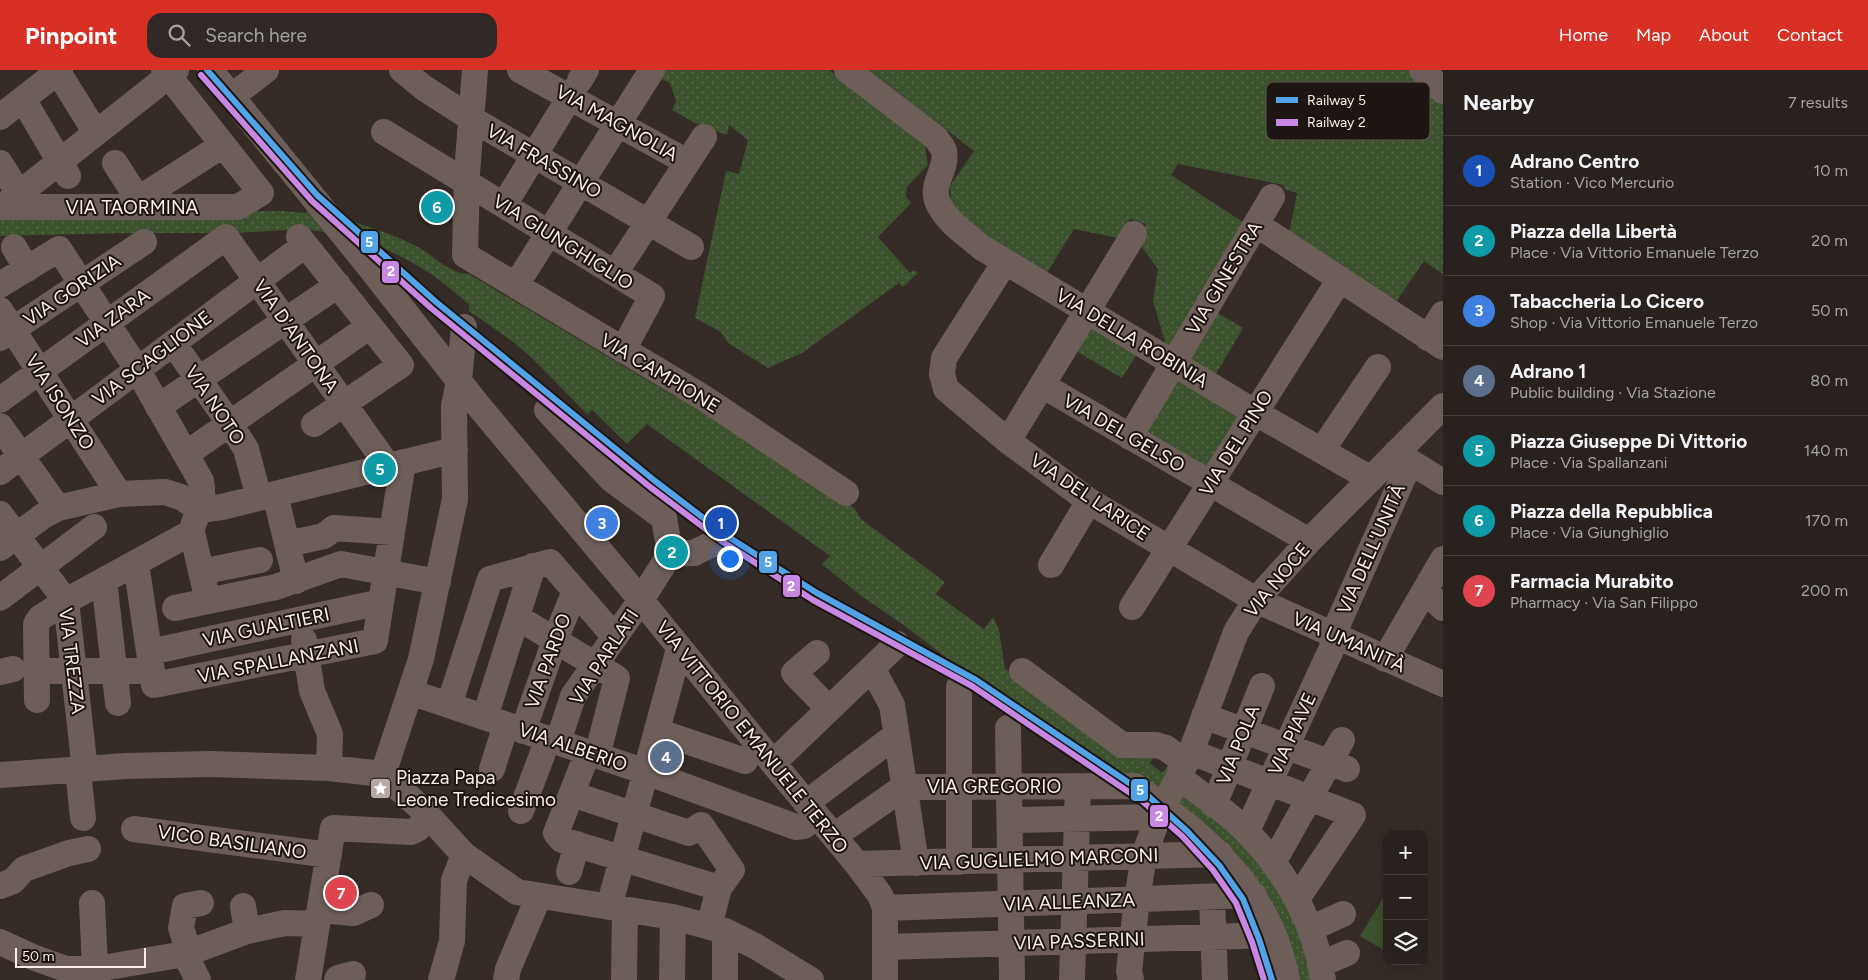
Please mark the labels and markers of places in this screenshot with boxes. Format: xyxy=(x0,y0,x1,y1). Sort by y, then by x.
pin: 6 xyxy=(421,188,453,226)
pin: 5 xyxy=(364,450,396,488)
pin: 3 xyxy=(586,504,618,542)
pin: 1 xyxy=(705,504,737,542)
pin: 2 xyxy=(656,533,688,571)
pin: 4 xyxy=(650,738,682,776)
place label: Piazza Papa Leone Tredicesimo xyxy=(396,766,556,811)
place icon: Piazza Papa Leone Tredicesimo xyxy=(368,776,392,800)
pin: 7 xyxy=(325,874,357,912)

